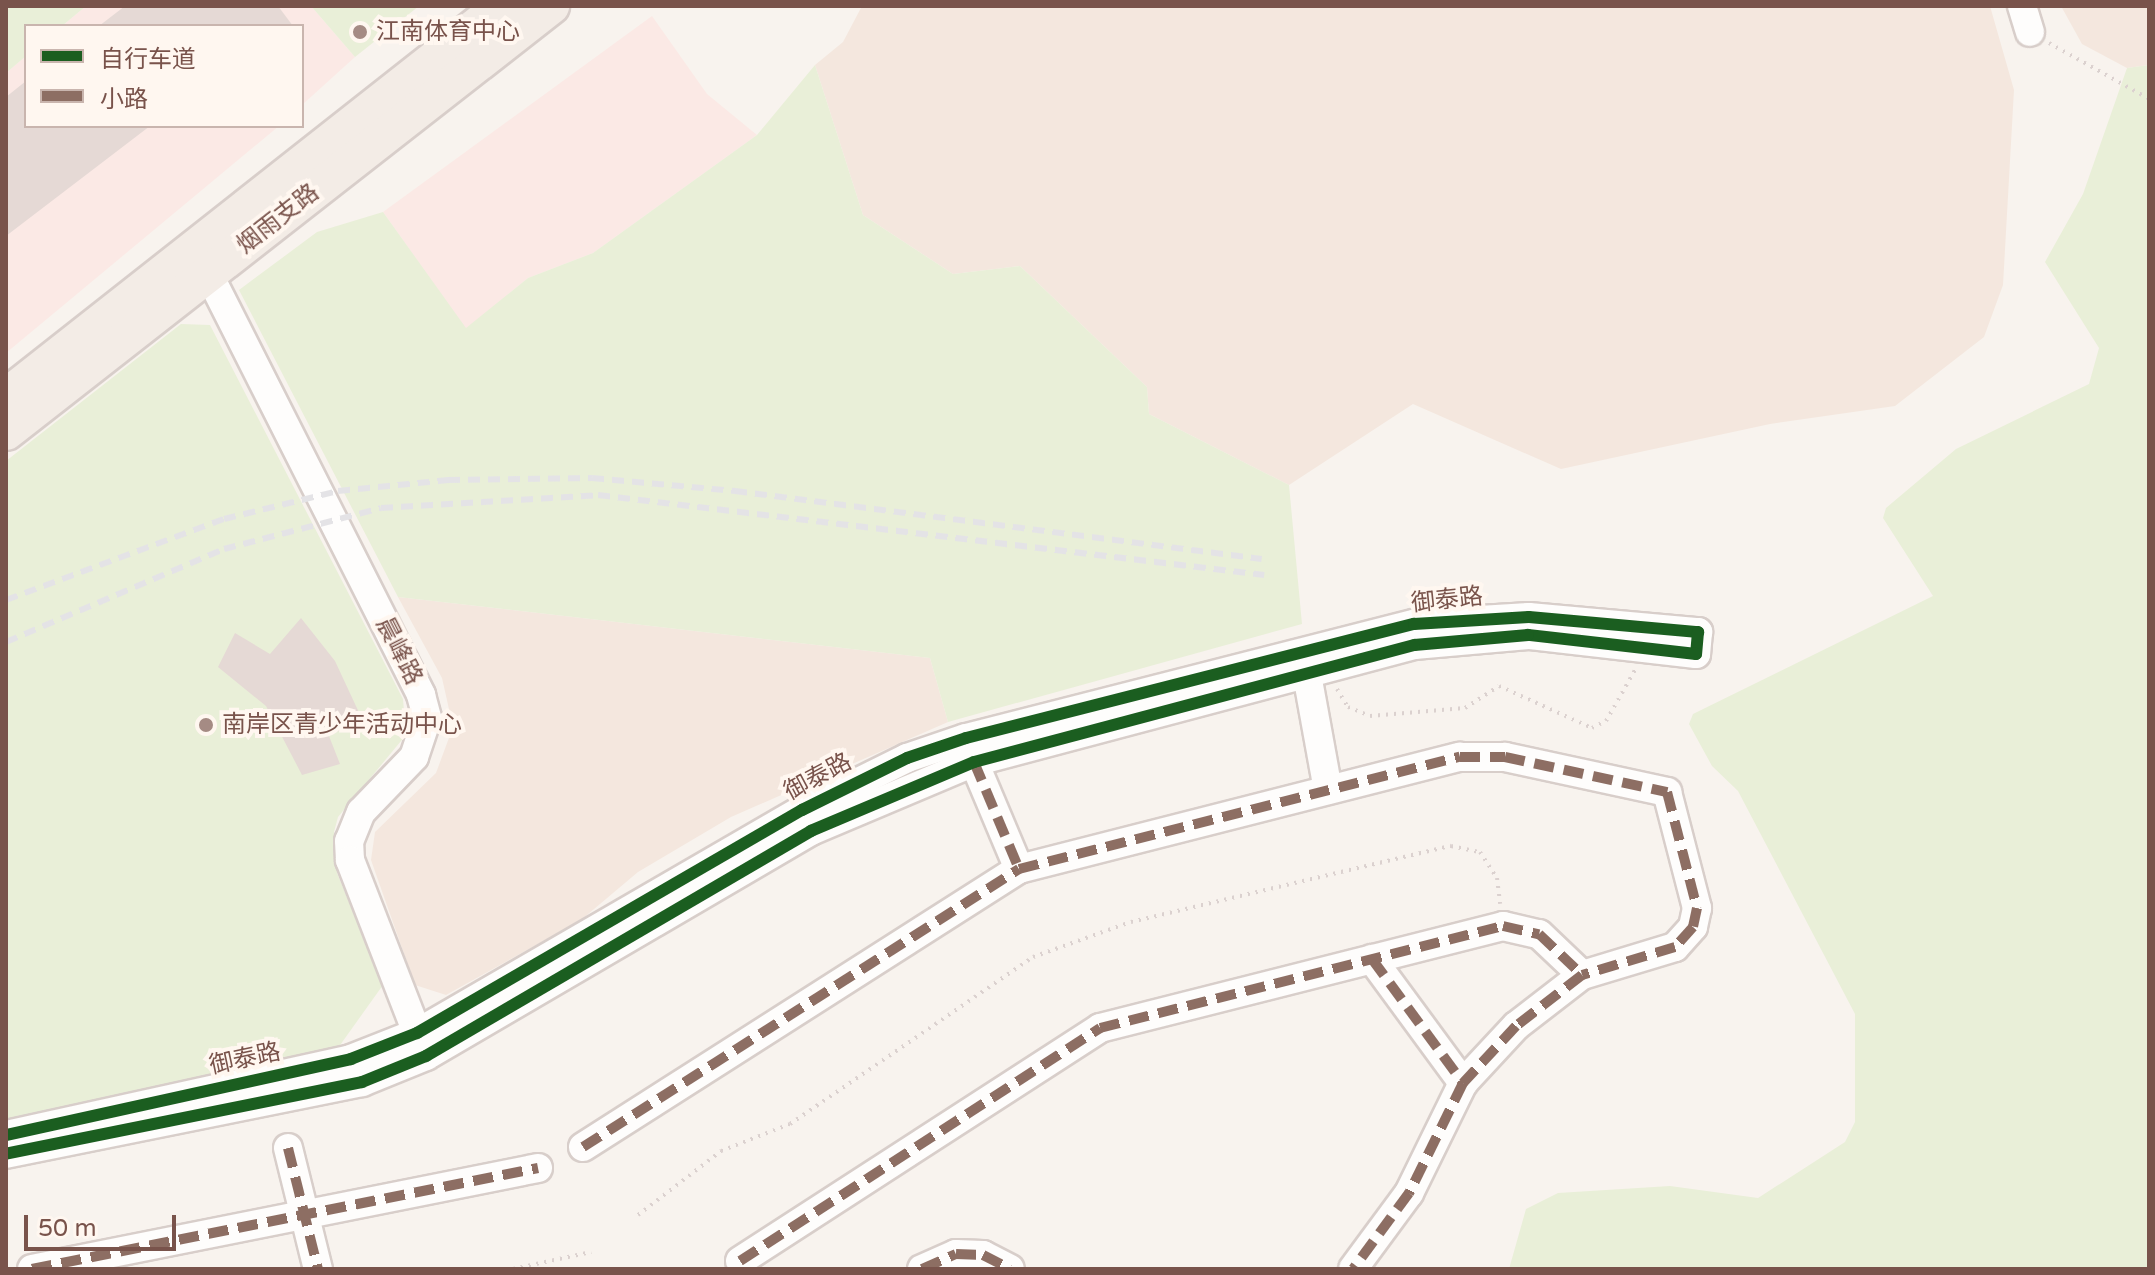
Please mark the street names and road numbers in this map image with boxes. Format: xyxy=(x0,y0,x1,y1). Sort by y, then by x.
street label: 烟雨支路 xyxy=(231,178,325,260)
street label: 御泰路 xyxy=(1410,582,1484,618)
street label: 晨峰路 xyxy=(370,612,428,690)
street label: 御泰路 xyxy=(779,747,857,807)
street label: 御泰路 xyxy=(207,1037,283,1081)

